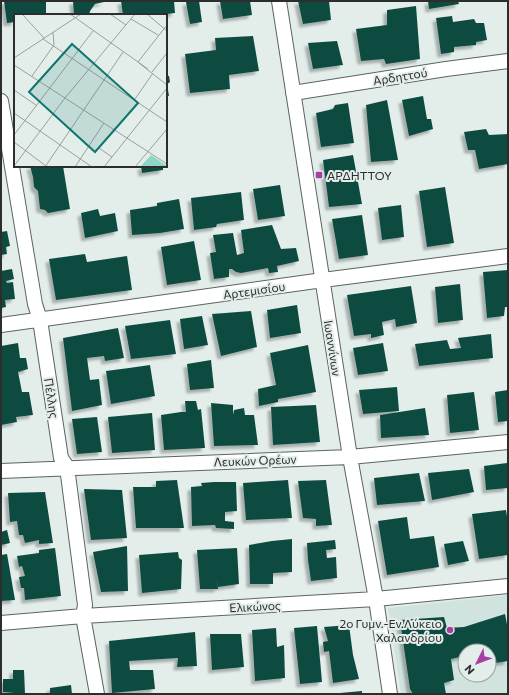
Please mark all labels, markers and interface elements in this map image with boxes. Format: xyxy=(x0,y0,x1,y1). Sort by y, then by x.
inset map xyxy=(14,14,167,167)
street label: Αρδηττού xyxy=(372,65,428,87)
place label: ΑΡΔΗΤΤΟΥ xyxy=(327,168,392,182)
marker: ΑΡΔΗΤΤΟΥ xyxy=(314,170,324,180)
street label: Αρτεμισίου xyxy=(222,279,286,301)
street label: Ιωαννίνων xyxy=(322,319,344,377)
street label: Πέλλης xyxy=(42,377,62,419)
street label: Λευκών Ορέων xyxy=(213,452,297,468)
street label: Ελικώνος xyxy=(229,598,281,614)
place label: 2ο Γυμν.-Εν.Λύκειο Χαλανδρίου xyxy=(339,616,442,644)
marker: 2ο Γυμν.-Εν.Λύκειο Χαλανδρίου xyxy=(445,625,455,635)
north arrow xyxy=(457,643,497,683)
text: N xyxy=(462,663,477,677)

